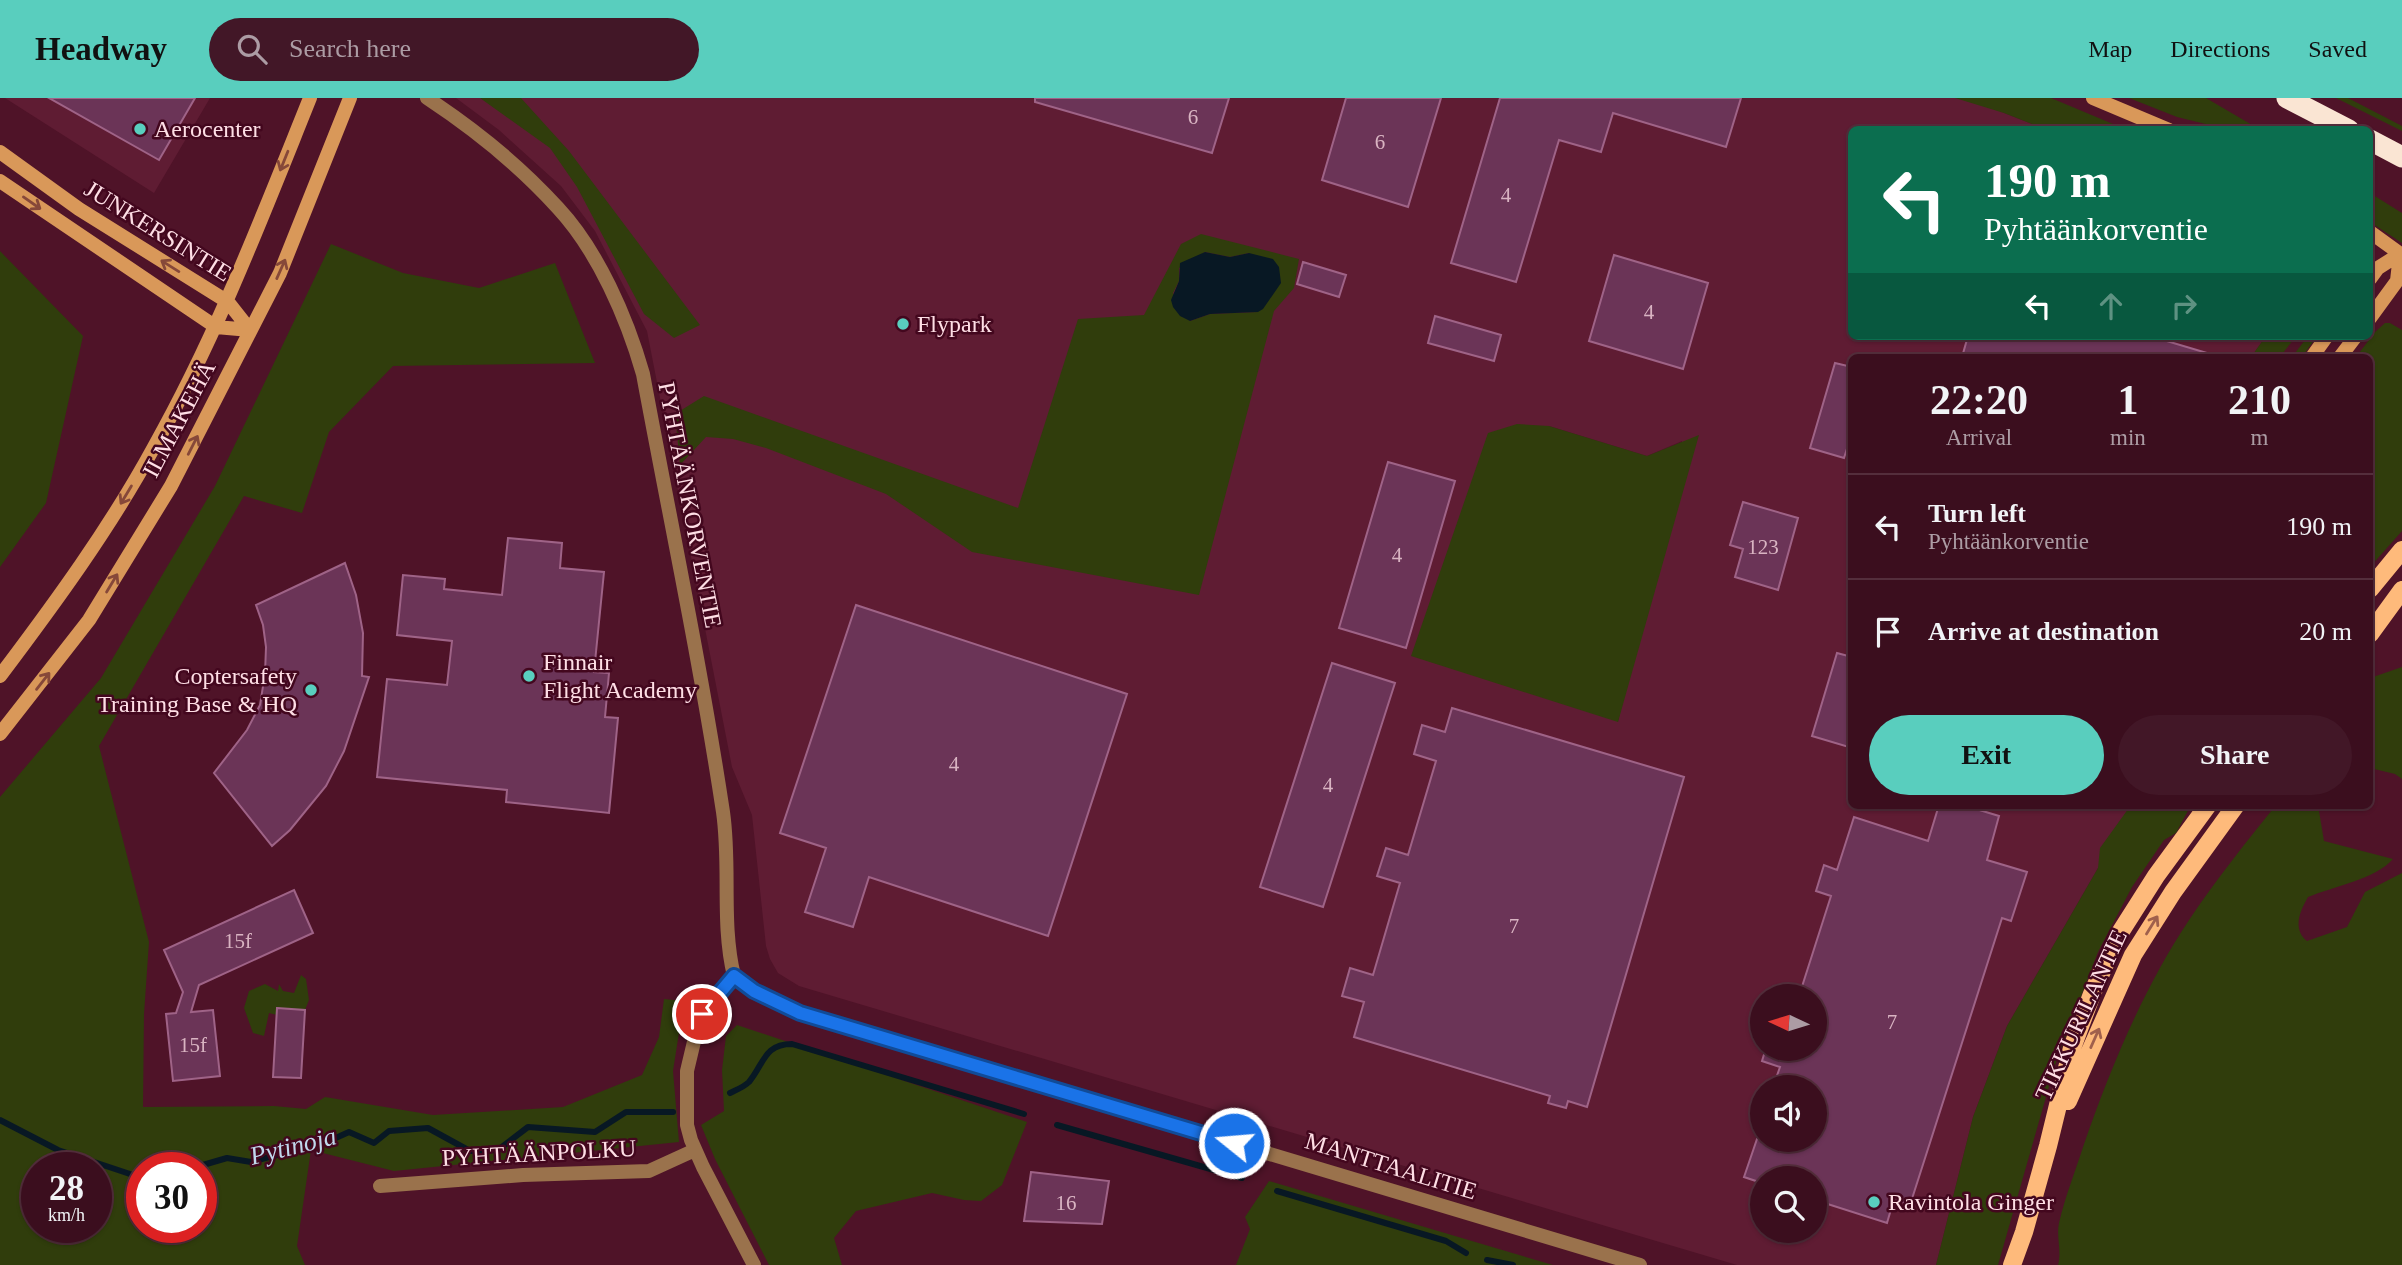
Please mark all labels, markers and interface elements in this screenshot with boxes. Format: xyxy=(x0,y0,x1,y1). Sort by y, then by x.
search box xyxy=(209,18,699,81)
icon: search xyxy=(233,30,271,68)
text: Headway xyxy=(35,31,167,67)
text: Search here xyxy=(289,34,411,63)
text: Map xyxy=(2088,36,2132,62)
text: Directions xyxy=(2170,36,2270,62)
text: Saved xyxy=(2308,36,2367,62)
house number: 6 xyxy=(1188,105,1198,129)
place label: Aerocenter xyxy=(154,116,261,142)
marker: Aerocenter xyxy=(132,121,148,137)
house number: 6 xyxy=(1375,130,1385,154)
one-way arrow xyxy=(277,150,290,172)
text: 190 m xyxy=(1984,153,2111,208)
icon: left xyxy=(1869,154,1960,245)
street label: JUNKERSINTIE xyxy=(80,175,236,287)
house number: 4 xyxy=(1501,183,1512,207)
one-way arrow xyxy=(22,196,41,210)
text: Pyhtäänkorventie xyxy=(1984,211,2208,247)
one-way arrow xyxy=(161,258,180,273)
one-way arrow xyxy=(275,259,288,280)
icon: left xyxy=(2019,287,2057,325)
icon: ahead xyxy=(2092,287,2130,325)
icon: right xyxy=(2165,287,2203,325)
house number: 4 xyxy=(1644,300,1655,324)
place label: Flypark xyxy=(917,311,992,337)
marker: Flypark xyxy=(895,316,911,332)
street label: ILMAKEHÄ xyxy=(137,356,221,482)
text: 22:20 xyxy=(1930,377,2028,423)
text: 1 xyxy=(2117,377,2138,423)
text: 210 xyxy=(2228,377,2291,423)
street label: PYHTÄÄNKORVENTIE xyxy=(653,380,727,630)
text: Arrival xyxy=(1946,425,2012,450)
text: min xyxy=(2110,425,2146,450)
text: m xyxy=(2250,425,2268,450)
one-way arrow xyxy=(186,435,200,456)
one-way arrow xyxy=(119,484,133,504)
text: Turn left xyxy=(1928,499,2026,528)
icon: left xyxy=(1869,508,1907,546)
text: 190 m xyxy=(2286,512,2352,541)
text: Pyhtäänkorventie xyxy=(1928,529,2089,554)
house number: 123 xyxy=(1747,535,1779,559)
house number: 4 xyxy=(1392,543,1403,567)
one-way arrow xyxy=(105,574,119,594)
icon: arrive xyxy=(1869,613,1907,651)
text: Arrive at destination xyxy=(1928,617,2159,646)
text: 20 m xyxy=(2299,617,2352,646)
place label: Finnair Flight Academy xyxy=(543,649,697,703)
place label: Coptersafety Training Base & HQ xyxy=(97,663,297,717)
marker: Finnair Flight Academy xyxy=(521,668,537,684)
one-way arrow xyxy=(36,673,51,691)
marker: Coptersafety Training Base & HQ xyxy=(303,682,319,698)
button: Exit xyxy=(1869,715,2104,795)
button: Share xyxy=(2118,715,2352,795)
house number: 4 xyxy=(949,752,960,776)
house number: 4 xyxy=(1323,773,1334,797)
house number: 7 xyxy=(1509,914,1519,938)
one-way arrow xyxy=(2144,916,2159,935)
street label: TIKKURILANTIE xyxy=(2030,926,2132,1104)
house number: 15f xyxy=(224,929,252,953)
pin xyxy=(672,984,732,1044)
north arrow xyxy=(1750,984,1827,1060)
map controls xyxy=(1750,984,1827,1243)
icon: arrive xyxy=(683,995,721,1033)
house number: 7 xyxy=(1887,1010,1897,1034)
one-way arrow xyxy=(2089,1028,2102,1050)
house number: 15f xyxy=(179,1033,207,1057)
button: sound xyxy=(1750,1075,1827,1152)
position arrow xyxy=(1197,1106,1271,1180)
water label: Pytinoja xyxy=(246,1121,339,1171)
street label: MANTTAALITIE xyxy=(1302,1128,1480,1204)
street label: PYHTÄÄNPOLKU xyxy=(441,1135,637,1171)
speed limit sign: 30 xyxy=(126,1152,217,1243)
button: search xyxy=(1750,1166,1827,1243)
text: 28 xyxy=(49,1169,84,1208)
place label: Ravintola Ginger xyxy=(1888,1189,2054,1215)
house number: 16 xyxy=(1056,1191,1077,1215)
marker: Ravintola Ginger xyxy=(1866,1194,1882,1210)
text: km/h xyxy=(48,1205,85,1225)

